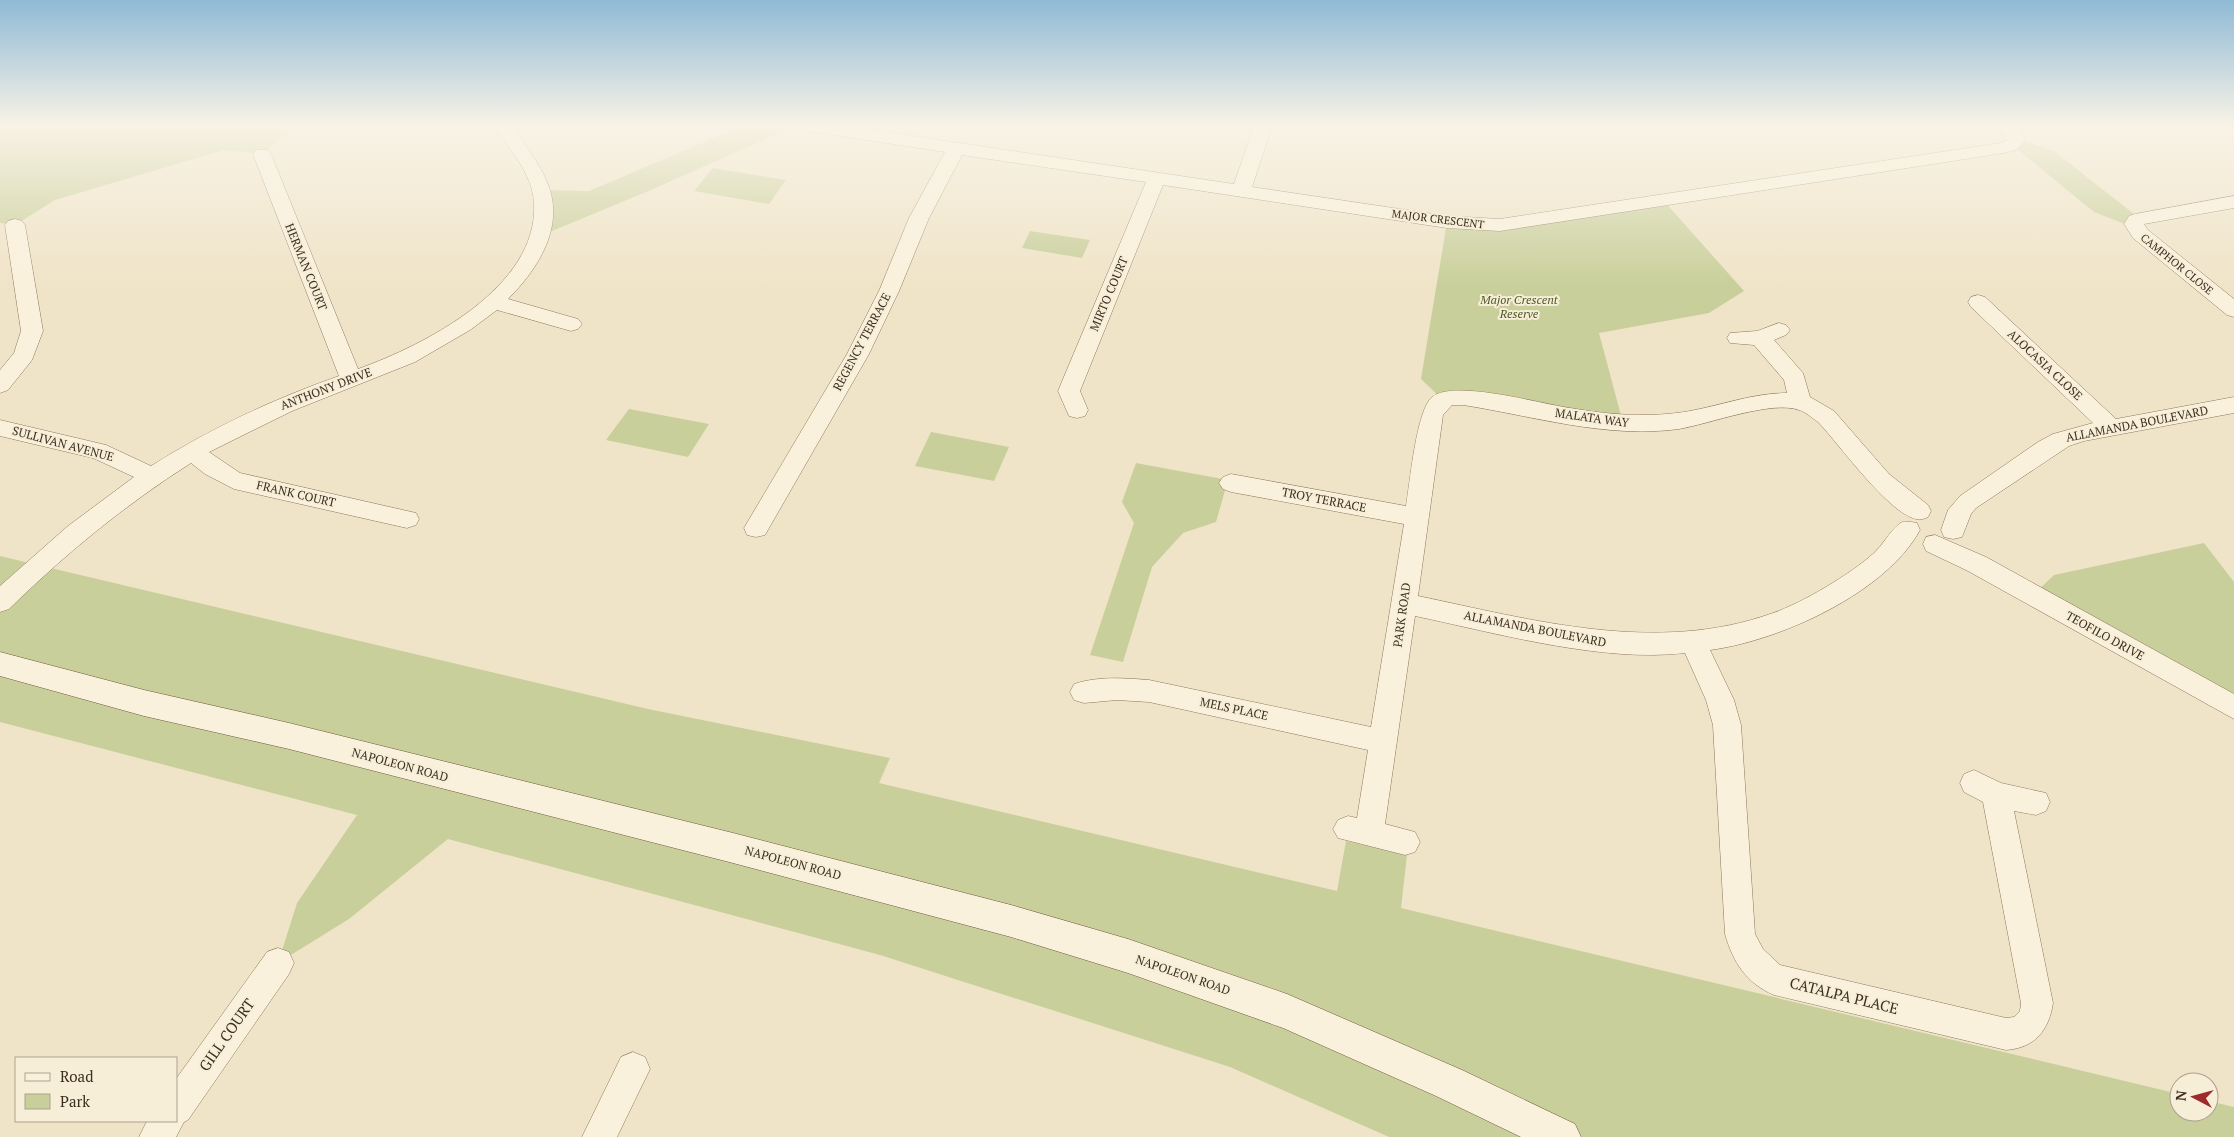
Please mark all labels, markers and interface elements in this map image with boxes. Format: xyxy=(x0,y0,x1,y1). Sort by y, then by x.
street label: MAJOR CRESCENT xyxy=(1391,206,1485,232)
street label: HERMAN COURT xyxy=(282,221,331,313)
street label: CAMPHOR CLOSE xyxy=(2138,230,2216,298)
street label: MIRTO COURT xyxy=(1086,254,1131,333)
street label: REGENCY TERRACE xyxy=(829,290,894,393)
park label: Major Crescent Reserve xyxy=(1479,292,1559,321)
street label: ALOCASIA CLOSE xyxy=(2005,326,2086,403)
street label: ANTHONY DRIVE xyxy=(278,364,374,413)
street label: ALLAMANDA BOULEVARD xyxy=(2064,402,2209,445)
street label: MALATA WAY xyxy=(1554,405,1630,430)
street label: SULLIVAN AVENUE xyxy=(11,423,116,464)
street label: FRANK COURT xyxy=(255,477,338,510)
street label: TROY TERRACE xyxy=(1281,484,1368,515)
street label: PARK ROAD xyxy=(1390,582,1413,648)
street label: ALLAMANDA BOULEVARD xyxy=(1463,607,1608,650)
street label: TEOFILO DRIVE xyxy=(2063,608,2147,663)
street label: MELS PLACE xyxy=(1199,694,1270,723)
street label: NAPOLEON ROAD xyxy=(350,744,450,785)
street label: NAPOLEON ROAD xyxy=(743,842,843,883)
street label: NAPOLEON ROAD xyxy=(1134,951,1232,998)
street label: CATALPA PLACE xyxy=(1788,972,1901,1018)
street label: GILL COURT xyxy=(194,994,259,1075)
legend xyxy=(15,1057,178,1122)
text: Road xyxy=(60,1066,93,1086)
north arrow xyxy=(2169,1072,2219,1122)
text: N xyxy=(2171,1089,2191,1102)
text: Park xyxy=(60,1091,90,1111)

